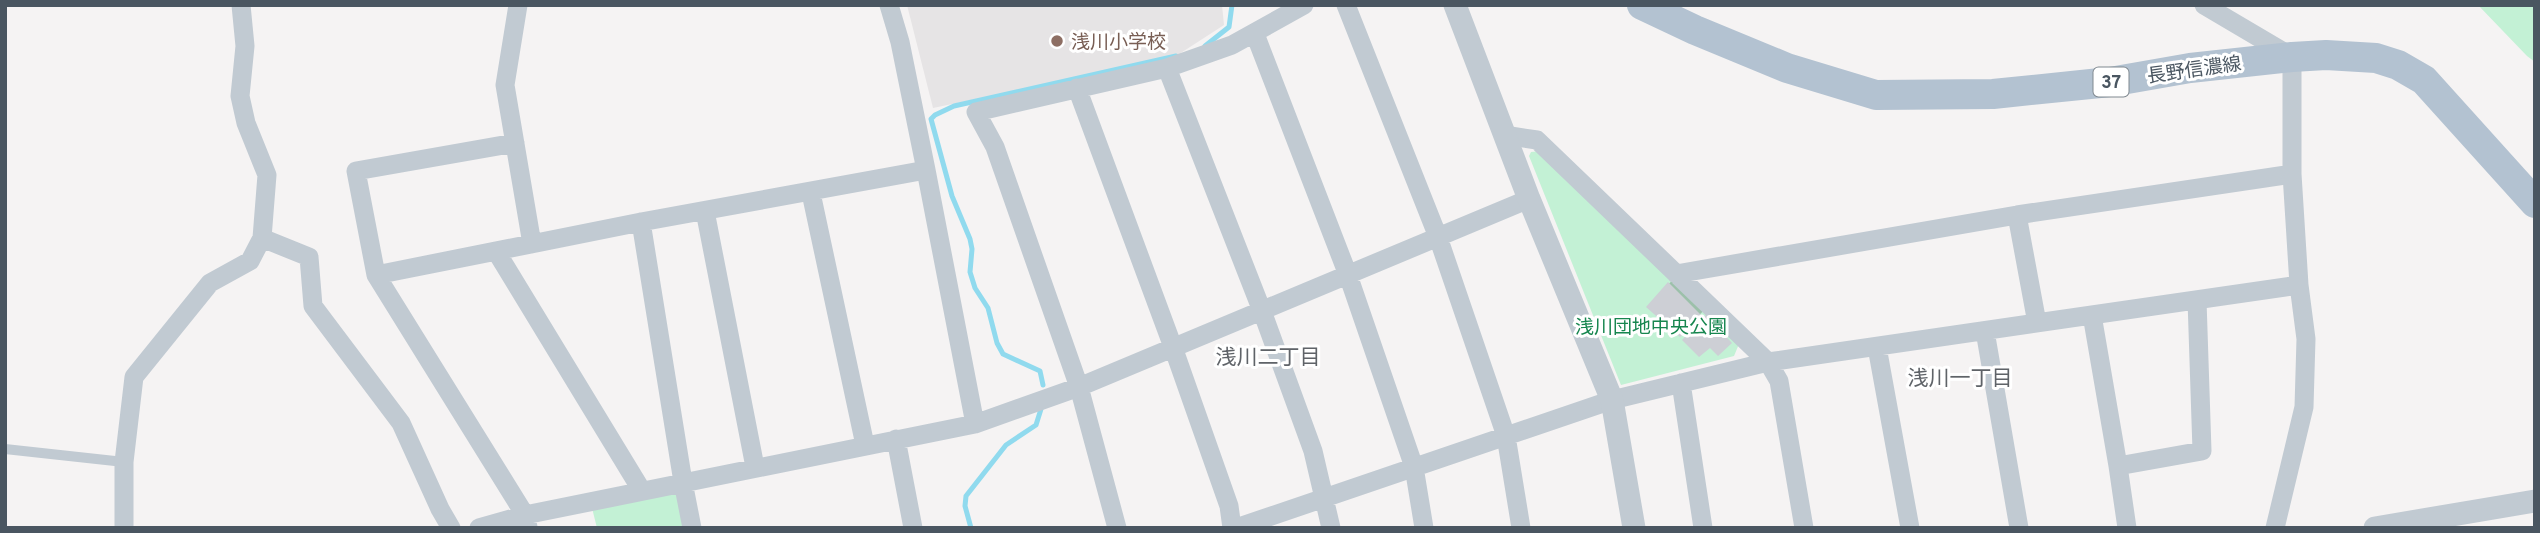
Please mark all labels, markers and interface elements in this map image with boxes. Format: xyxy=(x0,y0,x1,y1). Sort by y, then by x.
place label: 浅川小学校 xyxy=(1071,31,1166,55)
marker: 浅川小学校 xyxy=(1049,33,1065,49)
street label: 長野信濃線 xyxy=(2146,52,2243,89)
road number: 37 xyxy=(2094,68,2128,96)
park label: 浅川団地中央公園 xyxy=(1575,316,1727,340)
district label: 浅川二丁目 xyxy=(1216,345,1321,372)
district label: 浅川一丁目 xyxy=(1908,366,2013,393)

